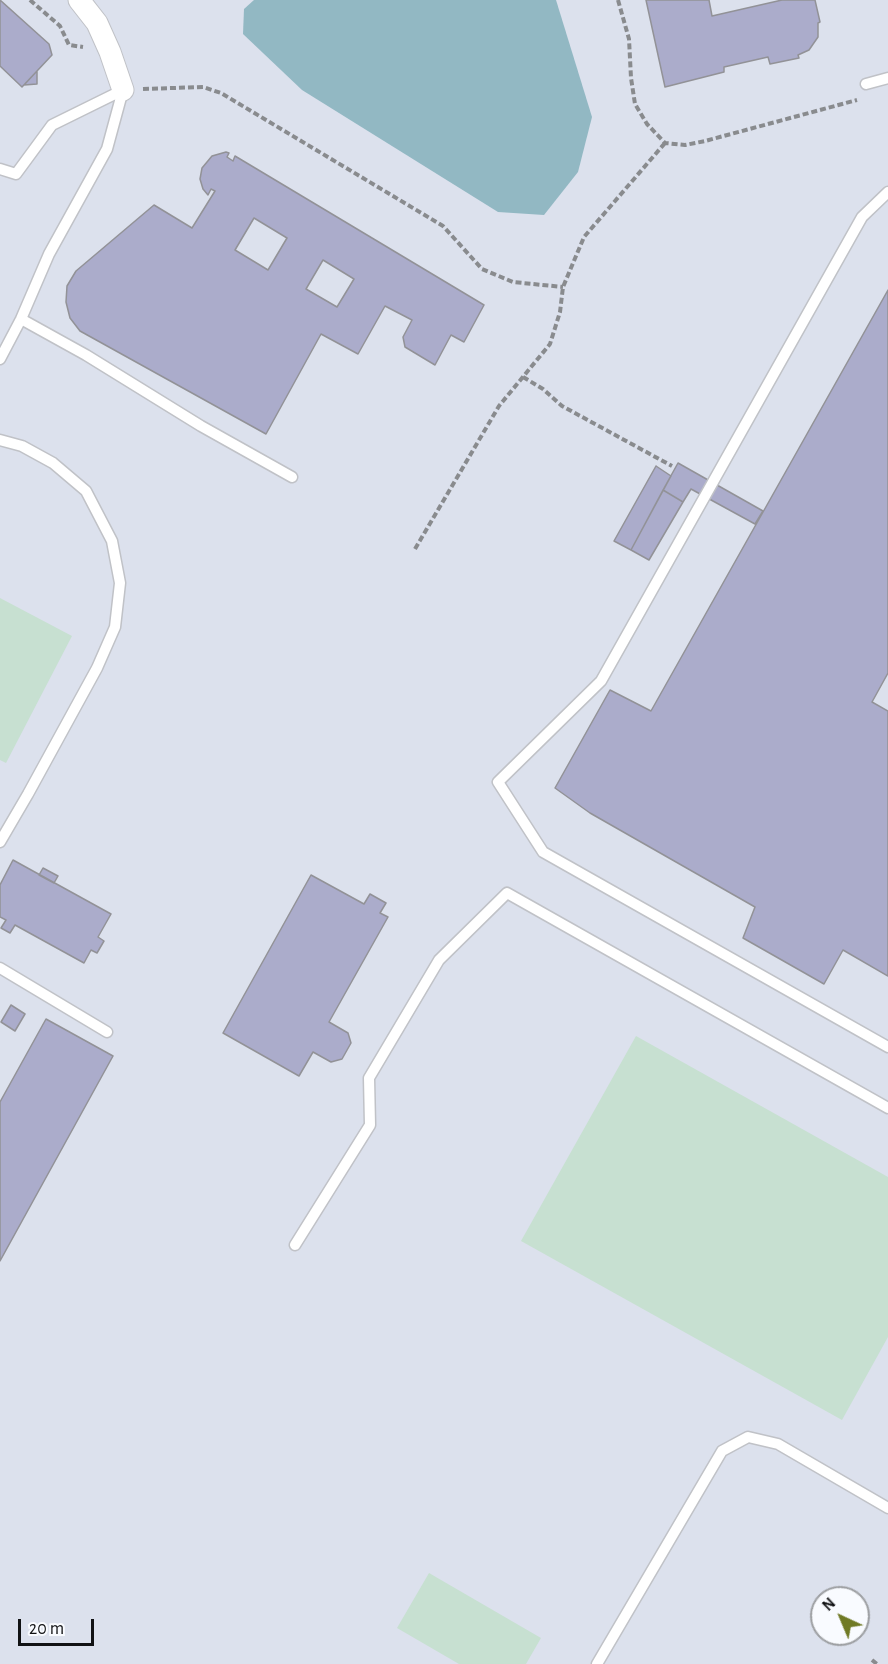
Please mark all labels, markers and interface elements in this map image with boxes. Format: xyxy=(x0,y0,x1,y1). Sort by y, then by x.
north arrow xyxy=(810,1586,870,1646)
text: N xyxy=(819,1595,838,1614)
scale bar xyxy=(21,1607,98,1645)
text: 20 m xyxy=(29,1620,64,1638)

